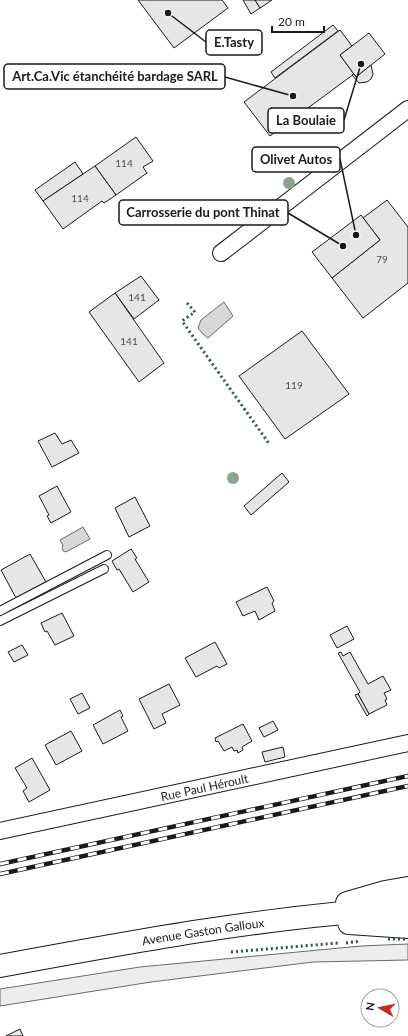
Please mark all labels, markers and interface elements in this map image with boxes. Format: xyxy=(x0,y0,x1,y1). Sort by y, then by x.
scale bar xyxy=(272,8,324,34)
text: 20 m xyxy=(278,14,305,29)
callout: E.Tasty xyxy=(206,30,262,55)
text: E.Tasty xyxy=(214,34,254,50)
callout: Art.Ca.Vic étanchéité bardage SARL xyxy=(4,64,225,89)
text: Art.Ca.Vic étanchéité bardage SARL xyxy=(11,68,218,84)
callout: La Boulaie xyxy=(268,108,344,133)
text: La Boulaie xyxy=(276,112,336,128)
callout: Olivet Autos xyxy=(252,147,340,172)
text: Olivet Autos xyxy=(260,151,332,167)
house number: 114 xyxy=(115,157,133,169)
house number: 114 xyxy=(71,192,89,204)
callout: Carrosserie du pont Thinat xyxy=(119,200,288,225)
text: Carrosserie du pont Thinat xyxy=(126,204,280,220)
house number: 79 xyxy=(376,253,388,265)
house number: 141 xyxy=(128,291,146,303)
house number: 141 xyxy=(120,335,138,347)
house number: 119 xyxy=(285,379,303,391)
street label: Rue Paul Héroult xyxy=(159,770,250,804)
street label: Avenue Gaston Galloux xyxy=(141,914,265,948)
north arrow xyxy=(360,988,400,1028)
text: N xyxy=(363,1001,377,1012)

